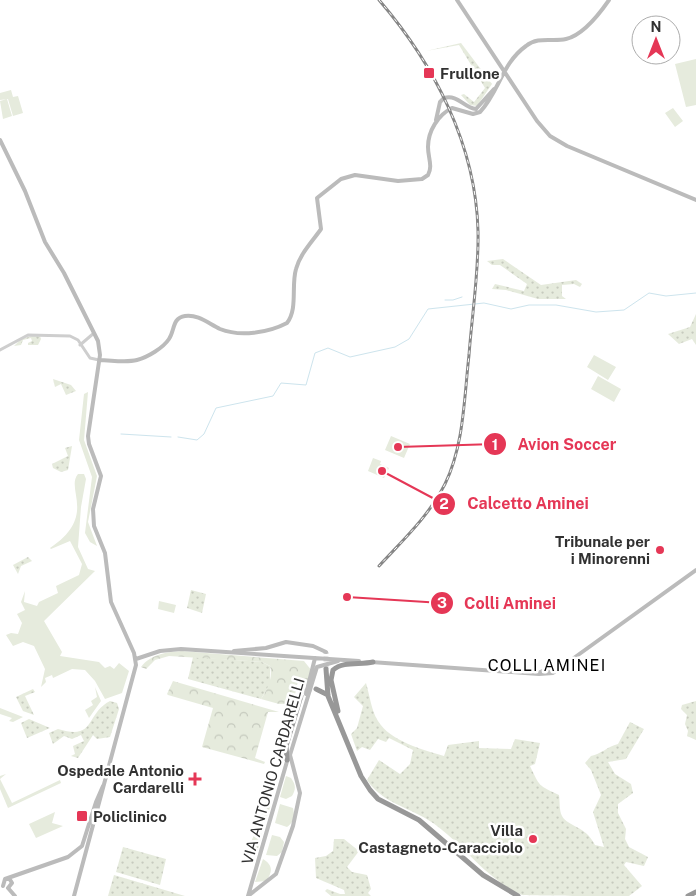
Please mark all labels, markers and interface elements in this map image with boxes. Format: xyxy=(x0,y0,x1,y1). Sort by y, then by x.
north arrow xyxy=(631,15,681,65)
text: N xyxy=(651,19,661,35)
place label: Frullone xyxy=(440,65,500,82)
marker: Frullone xyxy=(422,66,436,80)
callout: Avion Soccer xyxy=(482,429,626,460)
text: Avion Soccer xyxy=(518,435,617,454)
text: 1 xyxy=(492,436,498,453)
callout: Calcetto Aminei xyxy=(432,488,598,519)
text: Calcetto Aminei xyxy=(467,494,589,513)
text: 2 xyxy=(439,495,449,512)
place label: Tribunale per i Minorenni xyxy=(555,533,650,567)
marker: Tribunale per i Minorenni xyxy=(654,544,666,556)
callout: Colli Aminei xyxy=(429,588,566,619)
text: 3 xyxy=(437,594,447,611)
text: Colli Aminei xyxy=(464,594,556,613)
district label: COLLI AMINEI xyxy=(488,656,606,675)
street label: VIA ANTONIO CARDARELLI xyxy=(238,676,308,866)
place label: Ospedale Antonio Cardarelli xyxy=(57,762,184,796)
marker: Ospedale Antonio Cardarelli xyxy=(188,772,202,786)
place label: Policlinico xyxy=(93,808,167,825)
marker: Policlinico xyxy=(75,809,89,823)
place label: Villa Castagneto-Caracciolo xyxy=(358,822,523,856)
marker: Villa Castagneto-Caracciolo xyxy=(527,833,539,845)

